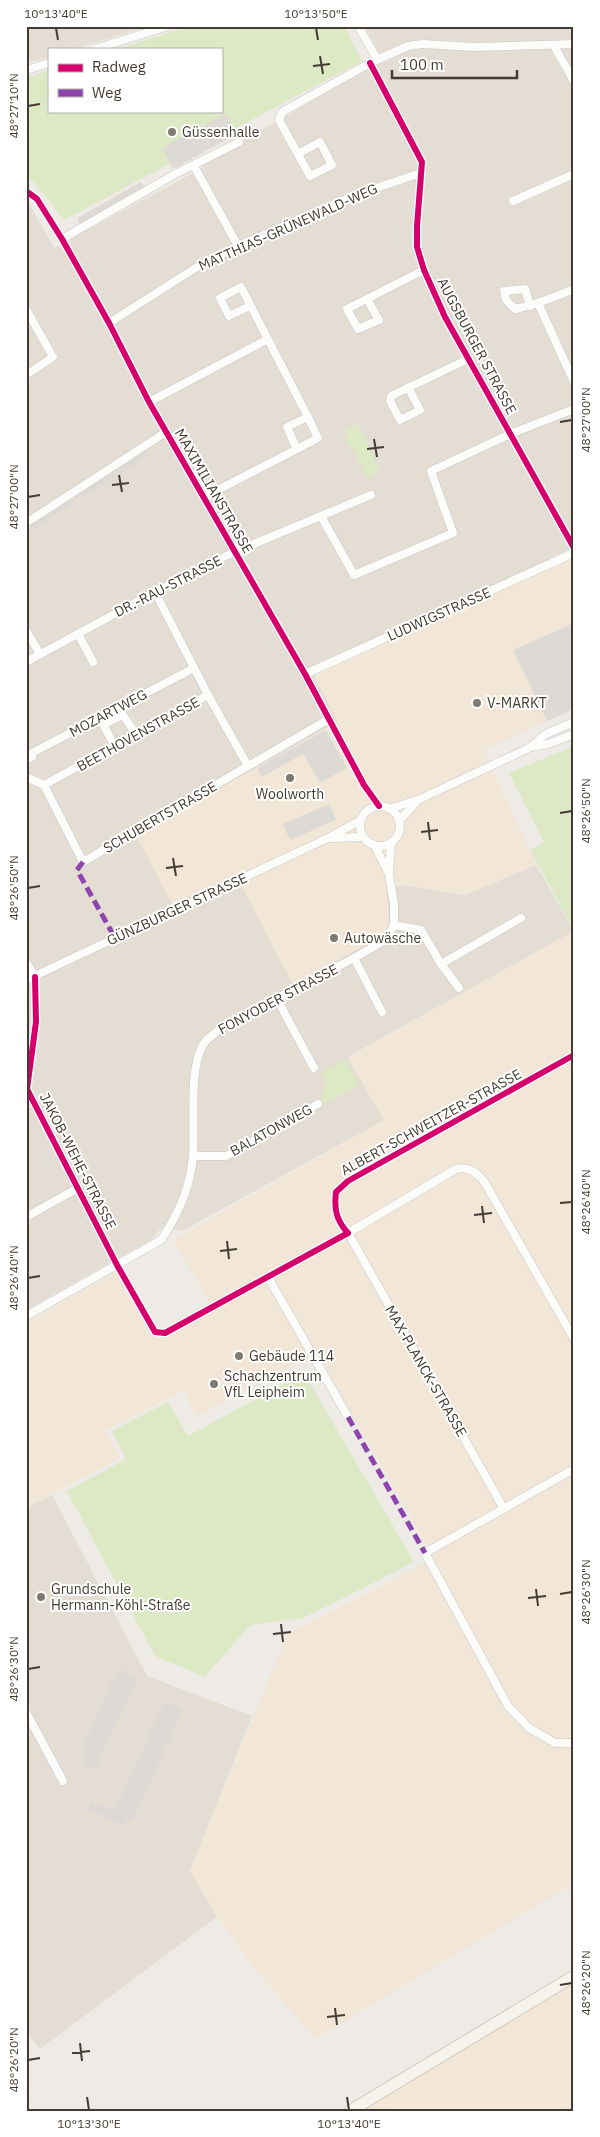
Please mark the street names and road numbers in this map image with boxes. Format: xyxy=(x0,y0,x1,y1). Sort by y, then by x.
street label: MATTHIAS-GRÜNEWALD-WEG xyxy=(196,179,380,275)
street label: AUGSBURGER STRASSE xyxy=(433,275,521,417)
street label: MAXIMILIANSTRASSE xyxy=(171,425,257,557)
street label: DR.-RAU-STRASSE xyxy=(111,551,225,621)
street label: LUDWIGSTRASSE xyxy=(384,583,494,645)
street label: MOZARTWEG xyxy=(66,685,150,741)
street label: BEETHOVENSTRASSE xyxy=(73,693,203,775)
street label: SCHUBERTSTRASSE xyxy=(100,777,220,857)
street label: GÜNZBURGER STRASSE xyxy=(104,869,250,949)
street label: FONYODER STRASSE xyxy=(215,960,341,1038)
street label: ALBERT-SCHWEITZER-STRASSE xyxy=(337,1065,525,1179)
street label: JAKOB-WEHE-STRASSE xyxy=(36,1090,120,1232)
street label: BALATONWEG xyxy=(227,1100,315,1160)
street label: MAX-PLANCK-STRASSE xyxy=(381,1302,471,1440)

